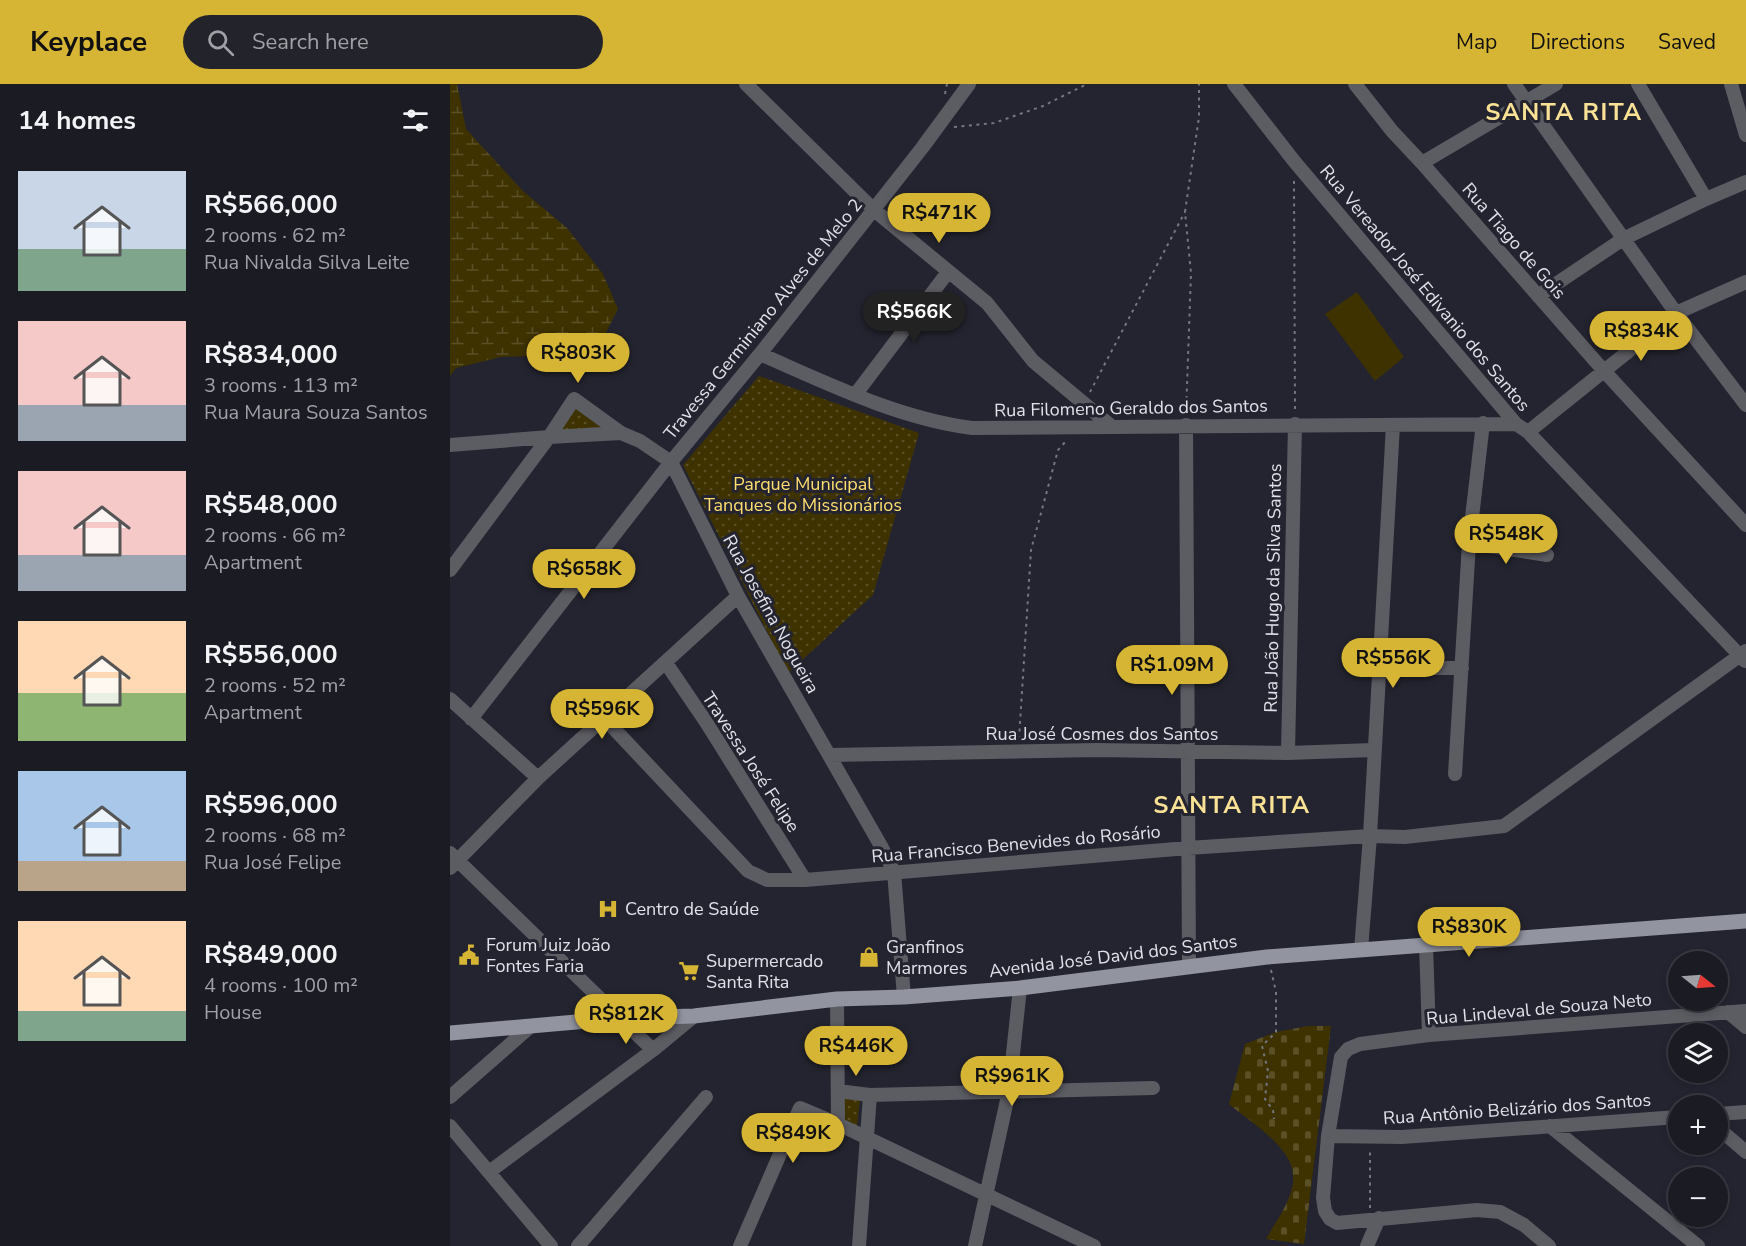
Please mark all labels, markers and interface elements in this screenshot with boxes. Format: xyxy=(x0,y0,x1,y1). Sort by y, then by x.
search box xyxy=(183,15,603,69)
text: Keyplace xyxy=(30,23,147,61)
icon: search xyxy=(204,26,237,59)
text: Search here xyxy=(252,27,369,57)
text: Map xyxy=(1456,28,1497,56)
text: Directions xyxy=(1530,28,1625,56)
text: Saved xyxy=(1658,28,1716,56)
district label: SANTA RITA xyxy=(1485,96,1643,128)
text: 14 homes xyxy=(18,103,136,138)
icon: filters xyxy=(399,104,432,137)
street label: Rua Vereador José Edivanio dos Santos xyxy=(1315,160,1535,416)
street label: Rua Tiago de Gois xyxy=(1457,178,1571,304)
text: R$566,000 xyxy=(204,187,337,222)
pin: R$471K xyxy=(890,193,988,244)
street label: Travessa Germiniano Alves de Melo 2 xyxy=(658,194,868,444)
icon: home xyxy=(66,195,138,267)
text: R$471K xyxy=(902,199,977,226)
text: 2 rooms · 62 m² xyxy=(204,222,346,249)
text: Rua Nivalda Silva Leite xyxy=(204,249,410,276)
pin: R$566K xyxy=(865,292,963,343)
text: R$566K xyxy=(877,298,952,325)
pin: R$834K xyxy=(1592,311,1690,362)
text: R$834K xyxy=(1604,317,1679,344)
pin: R$803K xyxy=(529,333,627,384)
text: R$834,000 xyxy=(204,337,337,372)
text: R$803K xyxy=(541,339,616,366)
icon: home xyxy=(66,345,138,417)
text: 3 rooms · 113 m² xyxy=(204,372,358,399)
street label: Rua Filomeno Geraldo dos Santos xyxy=(994,394,1268,422)
text: Rua Maura Souza Santos xyxy=(204,399,428,426)
street label: Rua João Hugo da Silva Santos xyxy=(1259,463,1287,713)
park label: Parque Municipal Tanques do Missionários xyxy=(704,472,902,517)
text: R$548,000 xyxy=(204,487,337,522)
icon: home xyxy=(66,495,138,567)
pin: R$548K xyxy=(1457,514,1555,565)
text: R$548K xyxy=(1469,520,1544,547)
text: 2 rooms · 66 m² xyxy=(204,522,346,549)
street label: Rua Josefina Nogueira xyxy=(717,530,825,698)
text: Apartment xyxy=(204,549,302,576)
pin: R$658K xyxy=(535,549,633,600)
text: R$658K xyxy=(547,555,622,582)
text: R$556,000 xyxy=(204,637,337,672)
pin: R$556K xyxy=(1344,638,1442,689)
text: R$556K xyxy=(1356,644,1431,671)
icon: home xyxy=(66,645,138,717)
pin: R$1.09M xyxy=(1117,645,1227,696)
text: R$1.09M xyxy=(1130,651,1214,678)
text: 2 rooms · 52 m² xyxy=(204,672,346,699)
street label: Travessa José Felipe xyxy=(697,687,805,837)
pin: R$596K xyxy=(553,689,651,740)
text: R$596K xyxy=(565,695,640,722)
text: Apartment xyxy=(204,699,302,726)
street label: Rua José Cosmes dos Santos xyxy=(986,722,1218,746)
text: R$596,000 xyxy=(204,787,337,822)
district label: SANTA RITA xyxy=(1153,789,1311,821)
icon: home xyxy=(66,795,138,867)
street label: Rua Francisco Benevides do Rosário xyxy=(870,819,1162,869)
text: 2 rooms · 68 m² xyxy=(204,822,346,849)
text: Rua José Felipe xyxy=(204,849,341,876)
hospital icon: Centro de Saúde xyxy=(596,897,620,921)
place label: Centro de Saúde xyxy=(625,897,759,921)
pin: R$830K xyxy=(1420,907,1518,958)
text: R$830K xyxy=(1432,913,1507,940)
street label: Avenida José David dos Santos xyxy=(987,929,1239,983)
place label: Forum Juiz João Fontes Faria xyxy=(486,933,611,978)
place label: Granfinos Marmores xyxy=(886,935,967,980)
text: R$849,000 xyxy=(204,937,337,972)
public building icon: Forum Juiz João Fontes Faria xyxy=(457,943,481,967)
icon: home xyxy=(66,945,138,1017)
shop icon: Granfinos Marmores xyxy=(857,945,881,969)
place label: Supermercado Santa Rita xyxy=(706,949,823,994)
north arrow xyxy=(1668,951,1728,1011)
map controls xyxy=(1668,951,1728,1227)
supermarket icon: Supermercado Santa Rita xyxy=(677,959,701,983)
text: 4 rooms · 100 m² xyxy=(204,972,358,999)
street label: Rua Lindeval de Souza Neto xyxy=(1425,987,1653,1031)
pin: R$812K xyxy=(577,994,675,1045)
text: House xyxy=(204,999,262,1026)
text: R$812K xyxy=(589,1000,664,1027)
button: layers xyxy=(1668,1023,1728,1083)
pin: R$446K xyxy=(807,1026,905,1077)
text: R$446K xyxy=(819,1032,894,1059)
pin: R$961K xyxy=(963,1056,1061,1107)
text: R$961K xyxy=(975,1062,1050,1089)
street label: Rua Antônio Belizário dos Santos xyxy=(1382,1088,1652,1130)
button: + xyxy=(1668,1095,1728,1155)
pin: R$849K xyxy=(744,1113,842,1164)
text: R$849K xyxy=(756,1119,831,1146)
button: − xyxy=(1668,1167,1728,1227)

